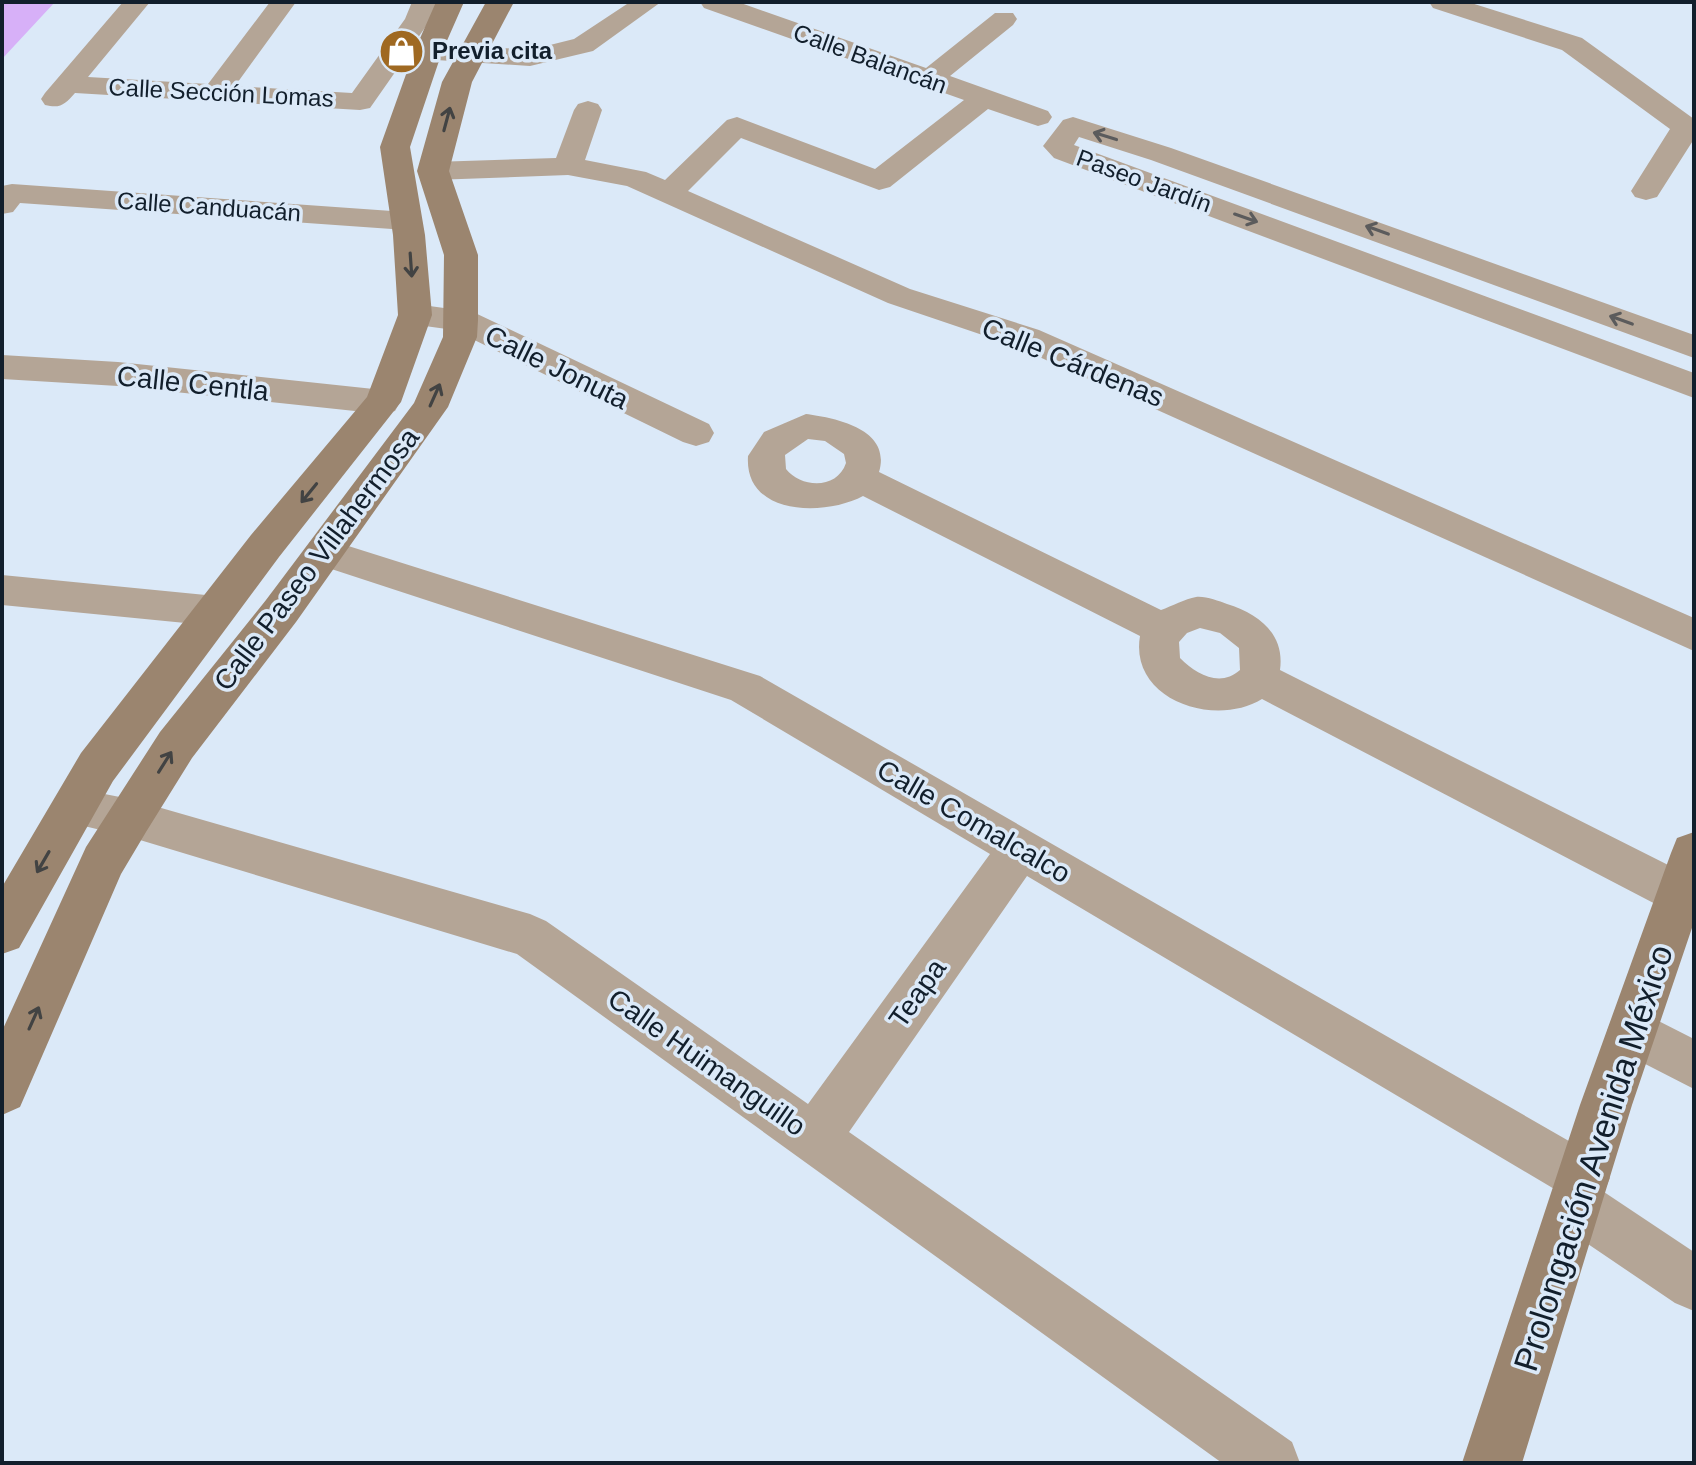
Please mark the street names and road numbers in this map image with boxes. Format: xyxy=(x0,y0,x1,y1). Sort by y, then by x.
street label: Calle Balancán xyxy=(790,18,951,99)
street label: Calle Sección Lomas xyxy=(108,73,334,112)
street label: Paseo Jardín xyxy=(1073,144,1215,217)
street label: Calle Canduacán xyxy=(116,187,302,226)
street label: Calle Cárdenas xyxy=(978,312,1168,413)
street label: Calle Jonuta xyxy=(480,319,634,416)
street label: Calle Centla xyxy=(115,360,271,407)
street label: Calle Paseo Villahermosa xyxy=(208,422,425,696)
street label: Calle Comalcalco xyxy=(872,754,1076,889)
street label: Prolongación Avenida México xyxy=(1506,940,1680,1376)
street label: Teapa xyxy=(883,953,952,1033)
street label: Calle Huimanguillo xyxy=(602,983,811,1142)

